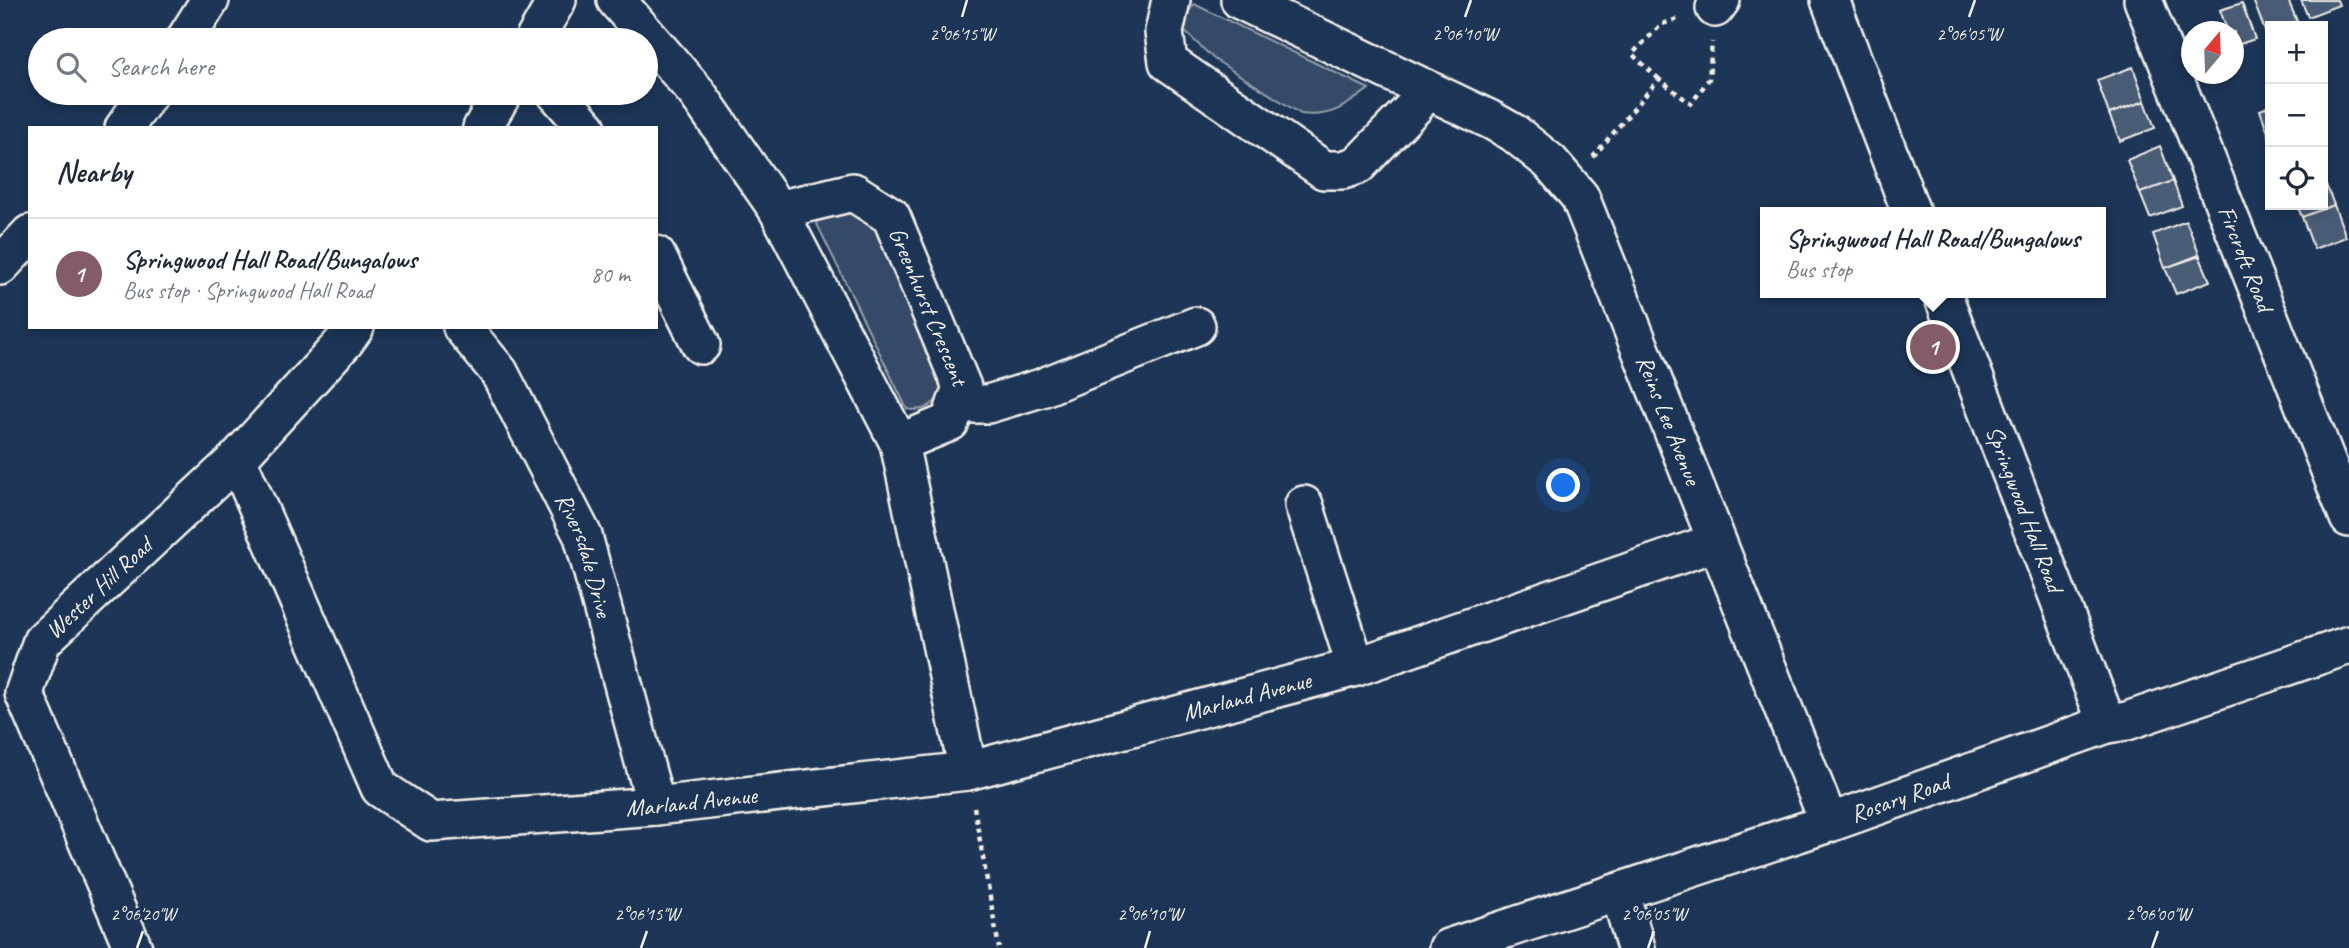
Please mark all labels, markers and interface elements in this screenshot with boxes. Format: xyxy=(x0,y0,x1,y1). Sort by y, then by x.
north arrow xyxy=(2181,21,2244,84)
map controls xyxy=(2265,21,2328,210)
button: + xyxy=(2265,21,2328,84)
text: 2°06'15"W xyxy=(930,23,997,45)
text: 2°06'10"W xyxy=(1433,23,1500,45)
text: 2°06'05"W xyxy=(1937,23,2004,45)
search box xyxy=(28,28,658,105)
icon: search xyxy=(52,48,90,86)
text: Search here xyxy=(108,50,214,83)
button: − xyxy=(2265,84,2328,147)
button: locate xyxy=(2265,147,2328,210)
text: Nearby xyxy=(56,153,132,191)
street label: Fircroft Road xyxy=(2211,201,2281,319)
popup xyxy=(1760,207,2106,298)
text: Springwood Hall Road/Bungalows xyxy=(1786,222,2080,255)
street label: Greenhurst Crescent xyxy=(882,223,976,392)
text: Springwood Hall Road/Bungalows xyxy=(123,243,417,276)
text: Bus stop xyxy=(1786,255,1852,284)
text: 1 xyxy=(74,260,84,289)
text: 80 m xyxy=(591,260,630,289)
text: Bus stop · Springwood Hall Road xyxy=(123,276,373,305)
pin: 1 xyxy=(1910,321,1956,373)
street label: Reins Lee Avenue xyxy=(1630,351,1709,491)
street label: Springwood Hall Road xyxy=(1979,421,2071,599)
your location xyxy=(1546,468,1580,502)
street label: Riversdale Drive xyxy=(548,488,620,623)
street label: Wester Hill Road xyxy=(39,528,161,645)
street label: Marland Avenue xyxy=(1179,664,1316,728)
street label: Rosary Road xyxy=(1846,765,1956,829)
street label: Marland Avenue xyxy=(625,780,760,823)
text: 2°06'20"W xyxy=(111,903,178,925)
text: 2°06'15"W xyxy=(615,903,682,925)
text: 2°06'10"W xyxy=(1118,903,1185,925)
text: 2°06'05"W xyxy=(1622,903,1689,925)
text: 2°06'00"W xyxy=(2126,903,2193,925)

